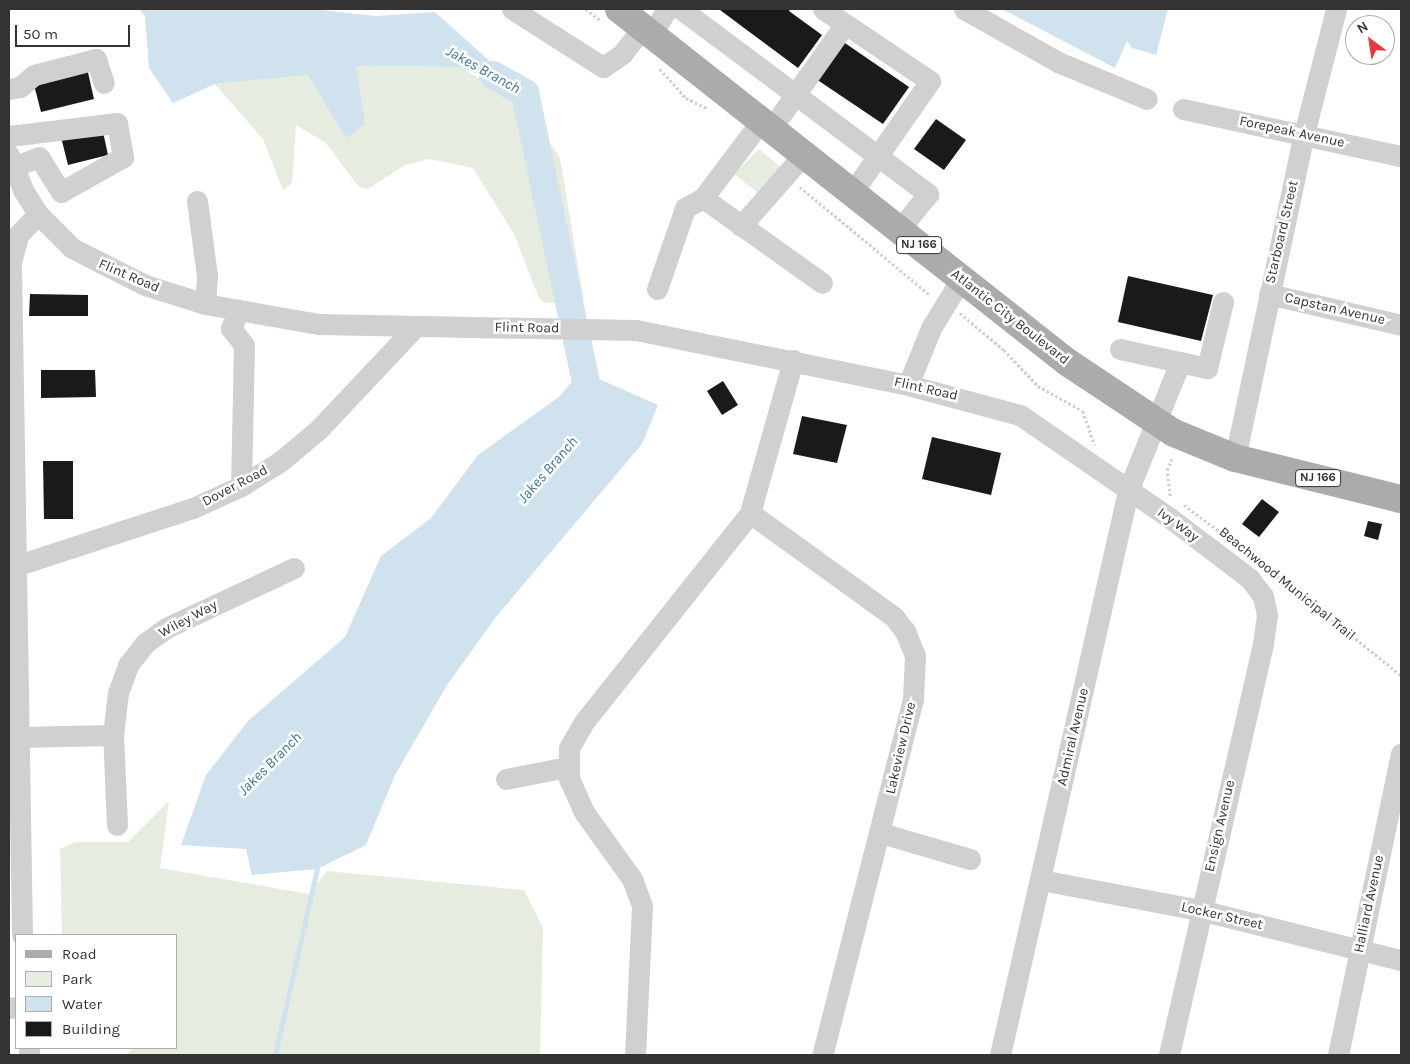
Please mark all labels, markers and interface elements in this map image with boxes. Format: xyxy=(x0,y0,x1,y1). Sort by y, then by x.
scale bar xyxy=(18,15,132,47)
north arrow xyxy=(1345,15,1395,65)
text: N xyxy=(1354,18,1371,37)
text: 50 m xyxy=(23,25,58,43)
water label: Jakes Branch xyxy=(443,42,523,98)
street label: Forepeak Avenue xyxy=(1238,113,1346,151)
street label: Starboard Street xyxy=(1262,179,1302,285)
road number: NJ 166 xyxy=(895,236,943,254)
street label: Flint Road xyxy=(96,256,162,296)
street label: Atlantic City Boulevard xyxy=(948,266,1072,368)
street label: Capstan Avenue xyxy=(1283,289,1387,329)
street label: Flint Road xyxy=(495,319,559,337)
street label: Flint Road xyxy=(893,374,959,404)
water label: Jakes Branch xyxy=(514,433,582,507)
street label: Dover Road xyxy=(199,462,271,510)
road number: NJ 166 xyxy=(1294,468,1342,488)
street label: Ivy Way xyxy=(1154,504,1202,546)
street label: Beachwood Municipal Trail xyxy=(1215,524,1359,644)
street label: Wiley Way xyxy=(156,597,220,641)
street label: Admiral Avenue xyxy=(1054,687,1092,787)
street label: Lakeview Drive xyxy=(882,700,920,796)
water label: Jakes Branch xyxy=(235,729,305,799)
street label: Ensign Avenue xyxy=(1201,779,1239,873)
street label: Halliard Avenue xyxy=(1350,854,1388,954)
street label: Locker Street xyxy=(1180,898,1264,934)
legend xyxy=(15,934,178,1049)
text: Road xyxy=(62,945,97,963)
text: Park xyxy=(62,970,92,988)
text: Water xyxy=(62,995,102,1013)
text: Building xyxy=(62,1020,120,1038)

